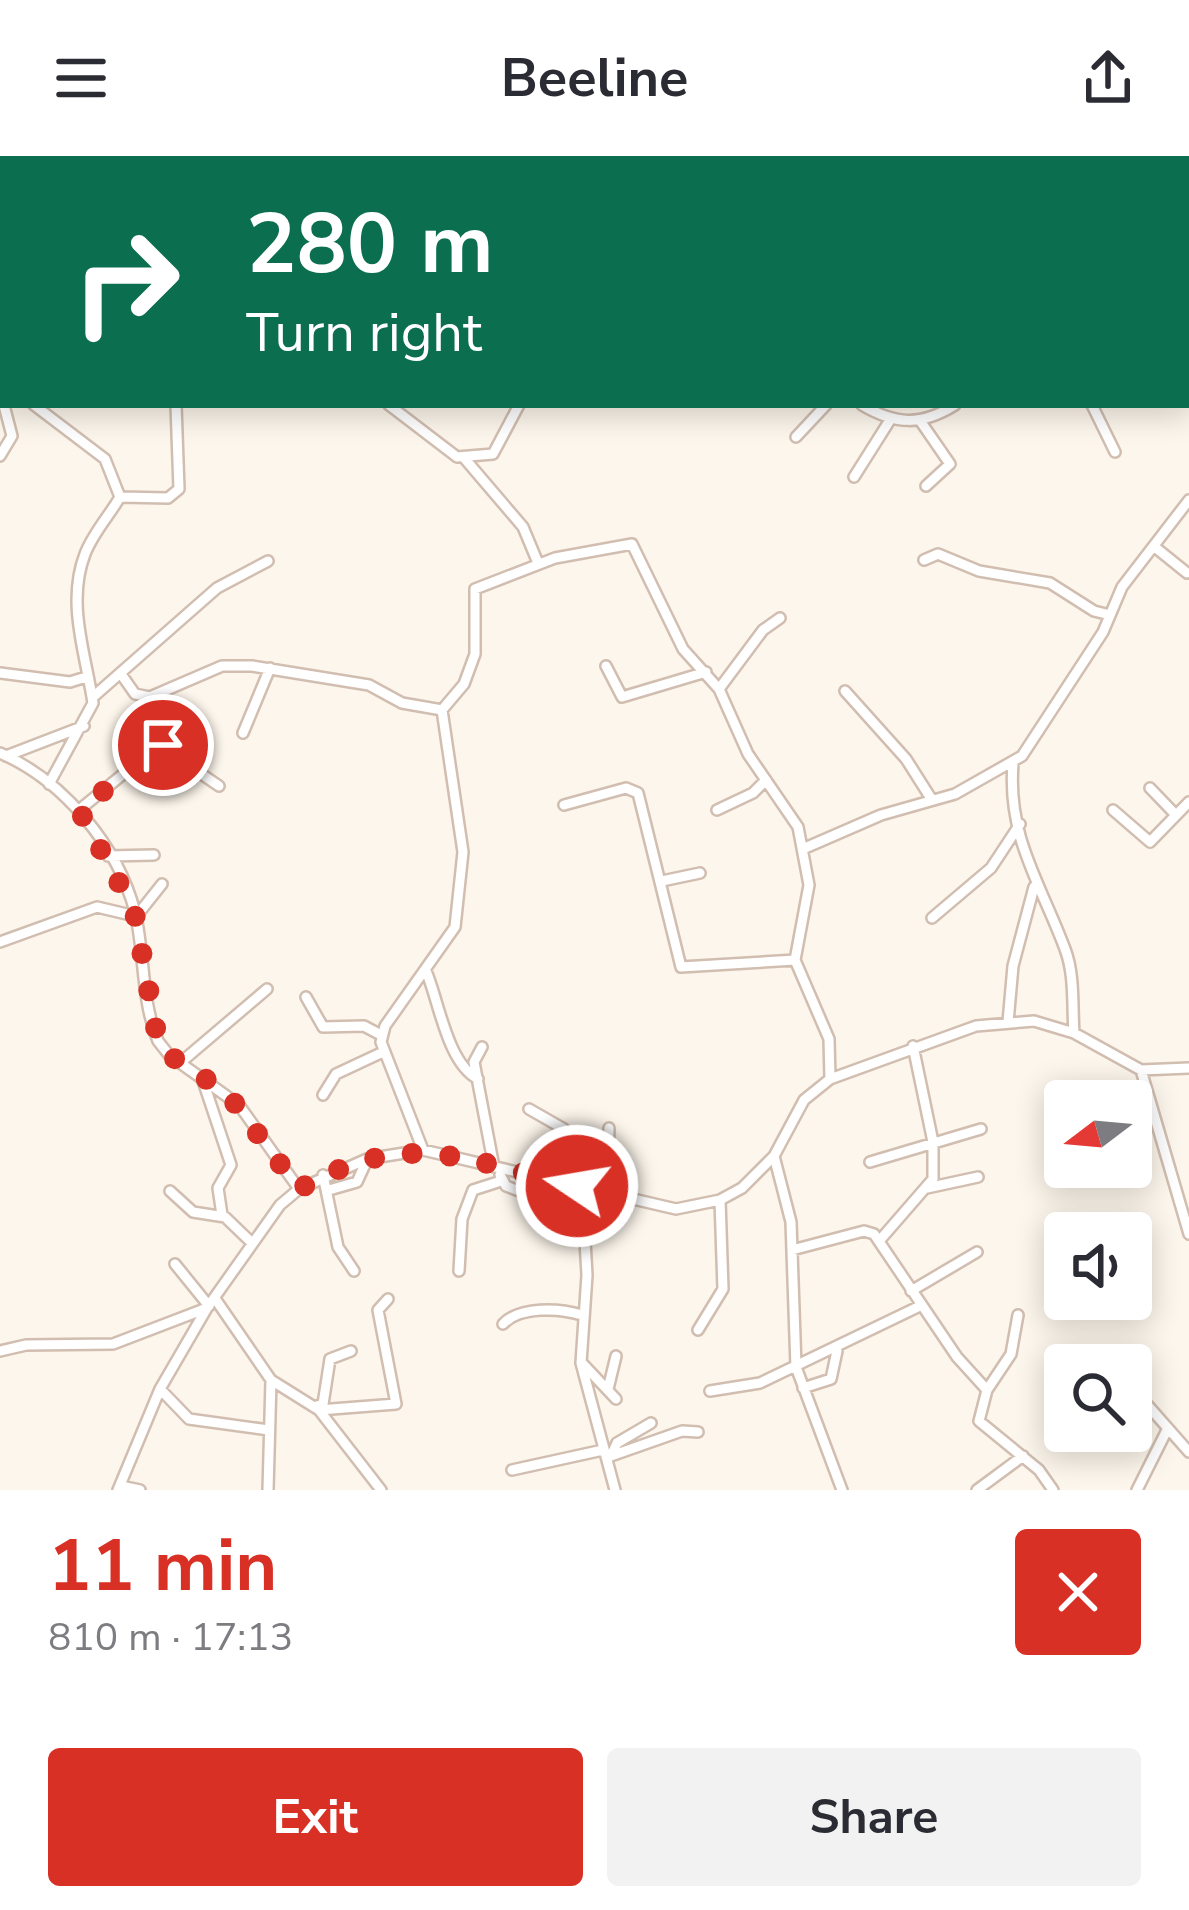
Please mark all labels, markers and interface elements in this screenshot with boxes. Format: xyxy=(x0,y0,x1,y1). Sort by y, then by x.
text: Beeline xyxy=(501,41,688,115)
icon: menu xyxy=(48,45,114,111)
icon: share xyxy=(1075,45,1141,111)
text: 280 m xyxy=(246,187,494,302)
icon: right xyxy=(48,204,204,360)
text: Turn right xyxy=(246,296,482,370)
pin xyxy=(112,694,214,796)
icon: arrive xyxy=(130,712,196,778)
north arrow xyxy=(1044,1080,1152,1188)
map controls xyxy=(1044,1080,1152,1452)
position arrow xyxy=(514,1123,640,1249)
button: sound xyxy=(1044,1212,1152,1320)
button: search xyxy=(1044,1344,1152,1452)
text: 11 min xyxy=(48,1517,277,1615)
button: close xyxy=(1015,1529,1141,1655)
text: 810 m · 17:13 xyxy=(48,1611,293,1664)
button: Exit xyxy=(48,1748,583,1886)
button: Share xyxy=(607,1748,1141,1886)

